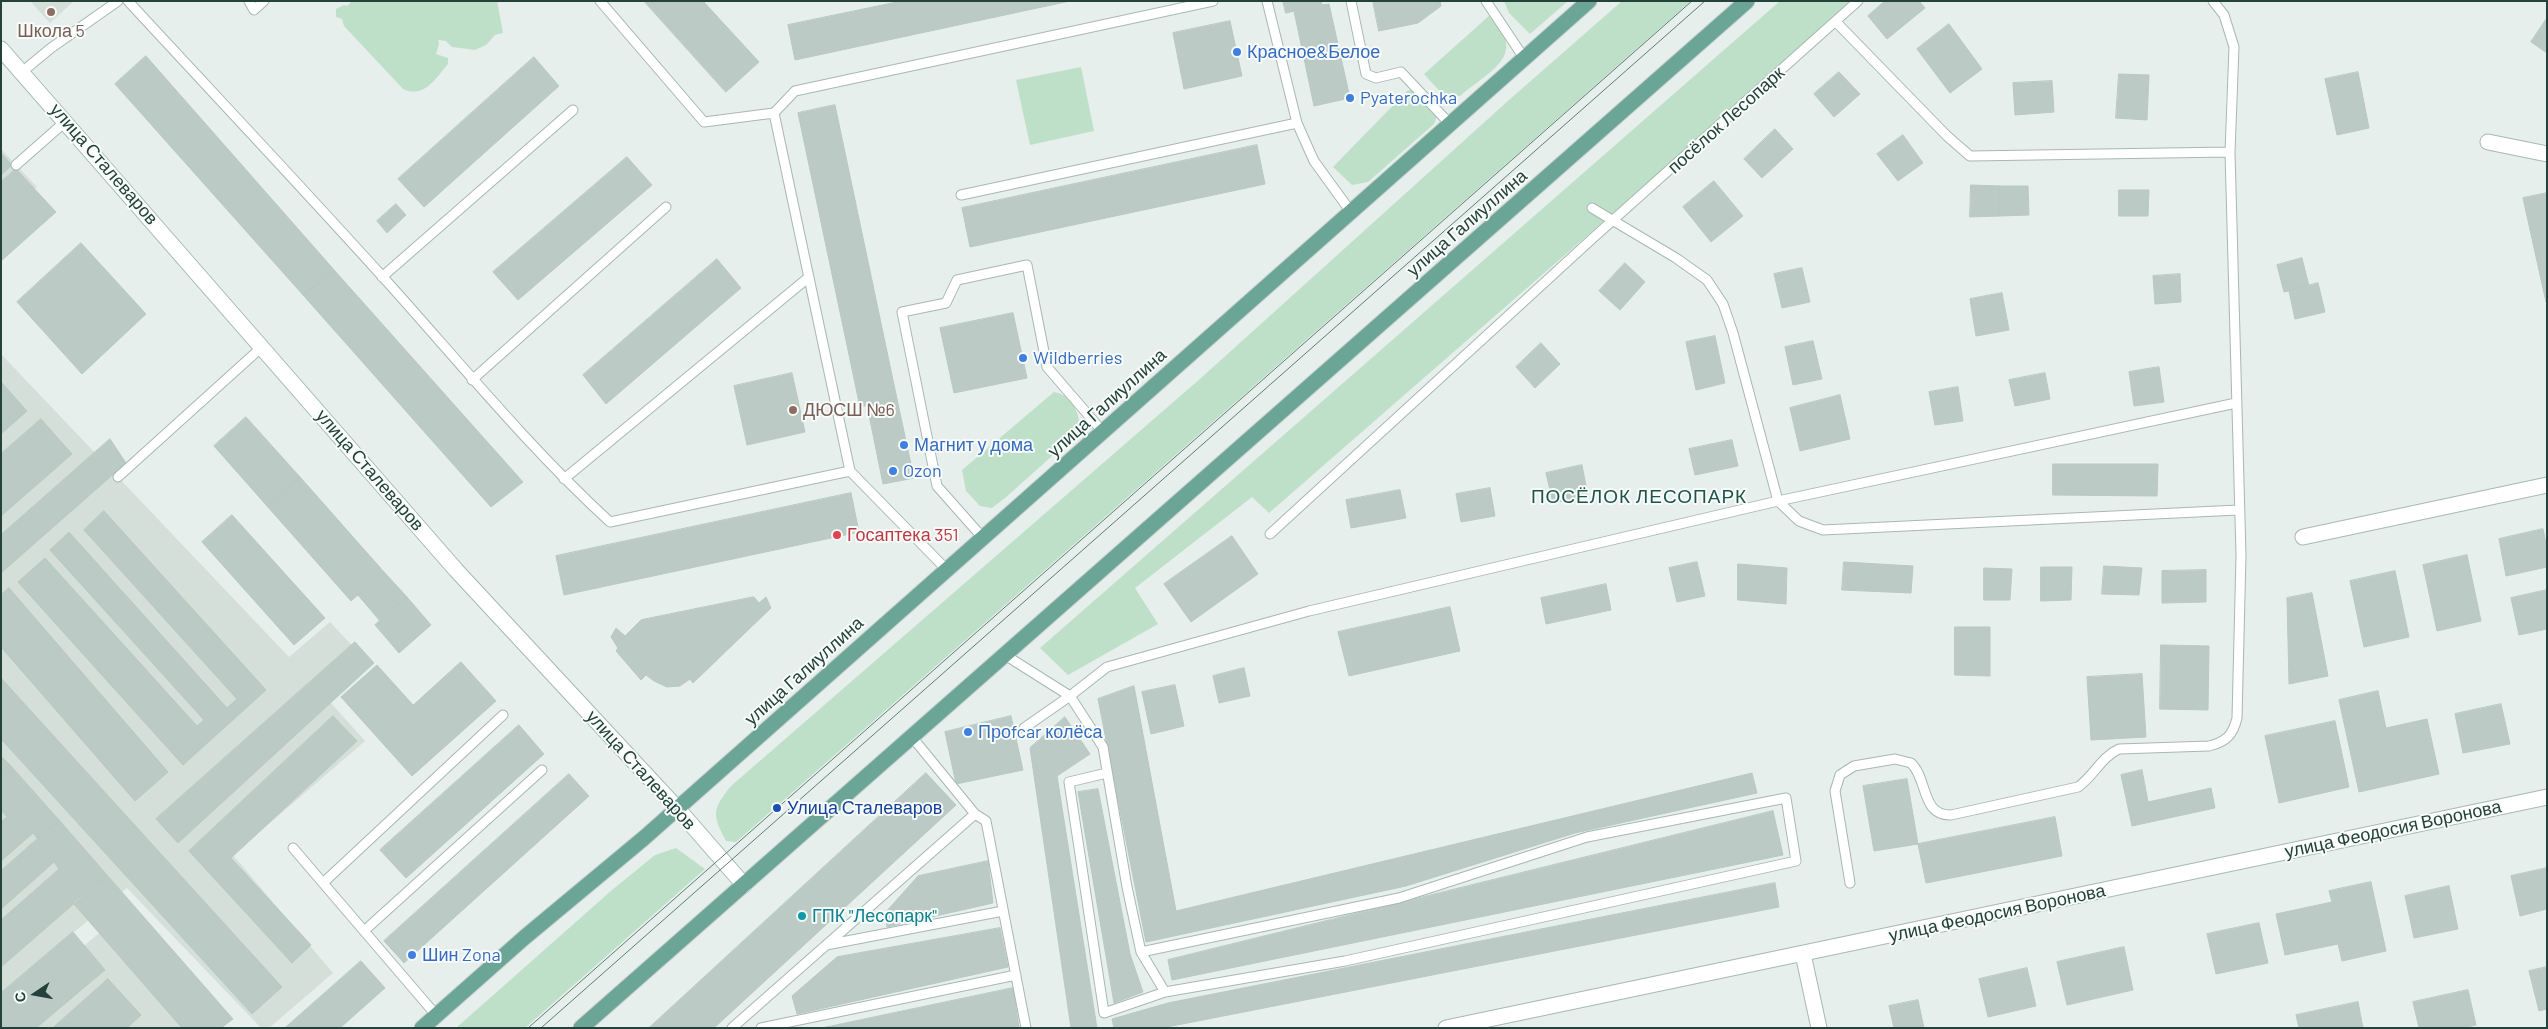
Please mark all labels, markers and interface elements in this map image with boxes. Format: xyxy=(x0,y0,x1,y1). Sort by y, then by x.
marker: Школа 5 xyxy=(45,6,57,18)
place label: Школа 5 xyxy=(17,20,85,42)
place label: Красное&Белое xyxy=(1247,41,1380,63)
marker: Красное&Белое xyxy=(1231,46,1243,58)
street label: посёлок Лесопарк xyxy=(1663,62,1789,178)
place label: Pyaterochka xyxy=(1360,87,1457,109)
marker: Pyaterochka xyxy=(1344,92,1356,104)
street label: улица Сталеваров xyxy=(45,99,163,229)
street label: улица Галиуллина xyxy=(1403,165,1531,281)
street label: улица Галиуллина xyxy=(1043,344,1171,462)
place label: Wildberries xyxy=(1033,347,1122,369)
marker: Wildberries xyxy=(1017,352,1029,364)
place label: ДЮСШ №6 xyxy=(803,399,895,421)
marker: ДЮСШ №6 xyxy=(787,404,799,416)
street label: улица Сталеваров xyxy=(311,405,429,535)
place label: Магнит у дома xyxy=(914,434,1033,456)
marker: Магнит у дома xyxy=(898,439,910,451)
place label: Ozon xyxy=(903,460,942,482)
marker: Ozon xyxy=(887,465,899,477)
district label: ПОСЁЛОК ЛЕСОПАРК xyxy=(1529,486,1749,508)
place label: Госаптека 351 xyxy=(847,524,959,546)
marker: Госаптека 351 xyxy=(831,529,843,541)
street label: улица Галиуллина xyxy=(740,612,868,730)
street label: улица Сталеваров xyxy=(582,706,700,834)
place label: Проfcar колёса xyxy=(978,721,1102,743)
marker: Проfcar колёса xyxy=(962,726,974,738)
street label: улица Феодосия Воронова xyxy=(2283,795,2503,863)
place label: Улица Сталеваров xyxy=(787,797,942,819)
marker: Улица Сталеваров xyxy=(771,802,783,814)
street label: улица Феодосия Воронова xyxy=(1887,879,2107,947)
place label: ГПК "Лесопарк" xyxy=(812,905,937,927)
marker: ГПК "Лесопарк" xyxy=(796,910,808,922)
place label: Шин Zona xyxy=(422,944,501,966)
marker: Шин Zona xyxy=(406,949,418,961)
north arrow xyxy=(10,969,60,1019)
text: С xyxy=(10,991,29,1004)

